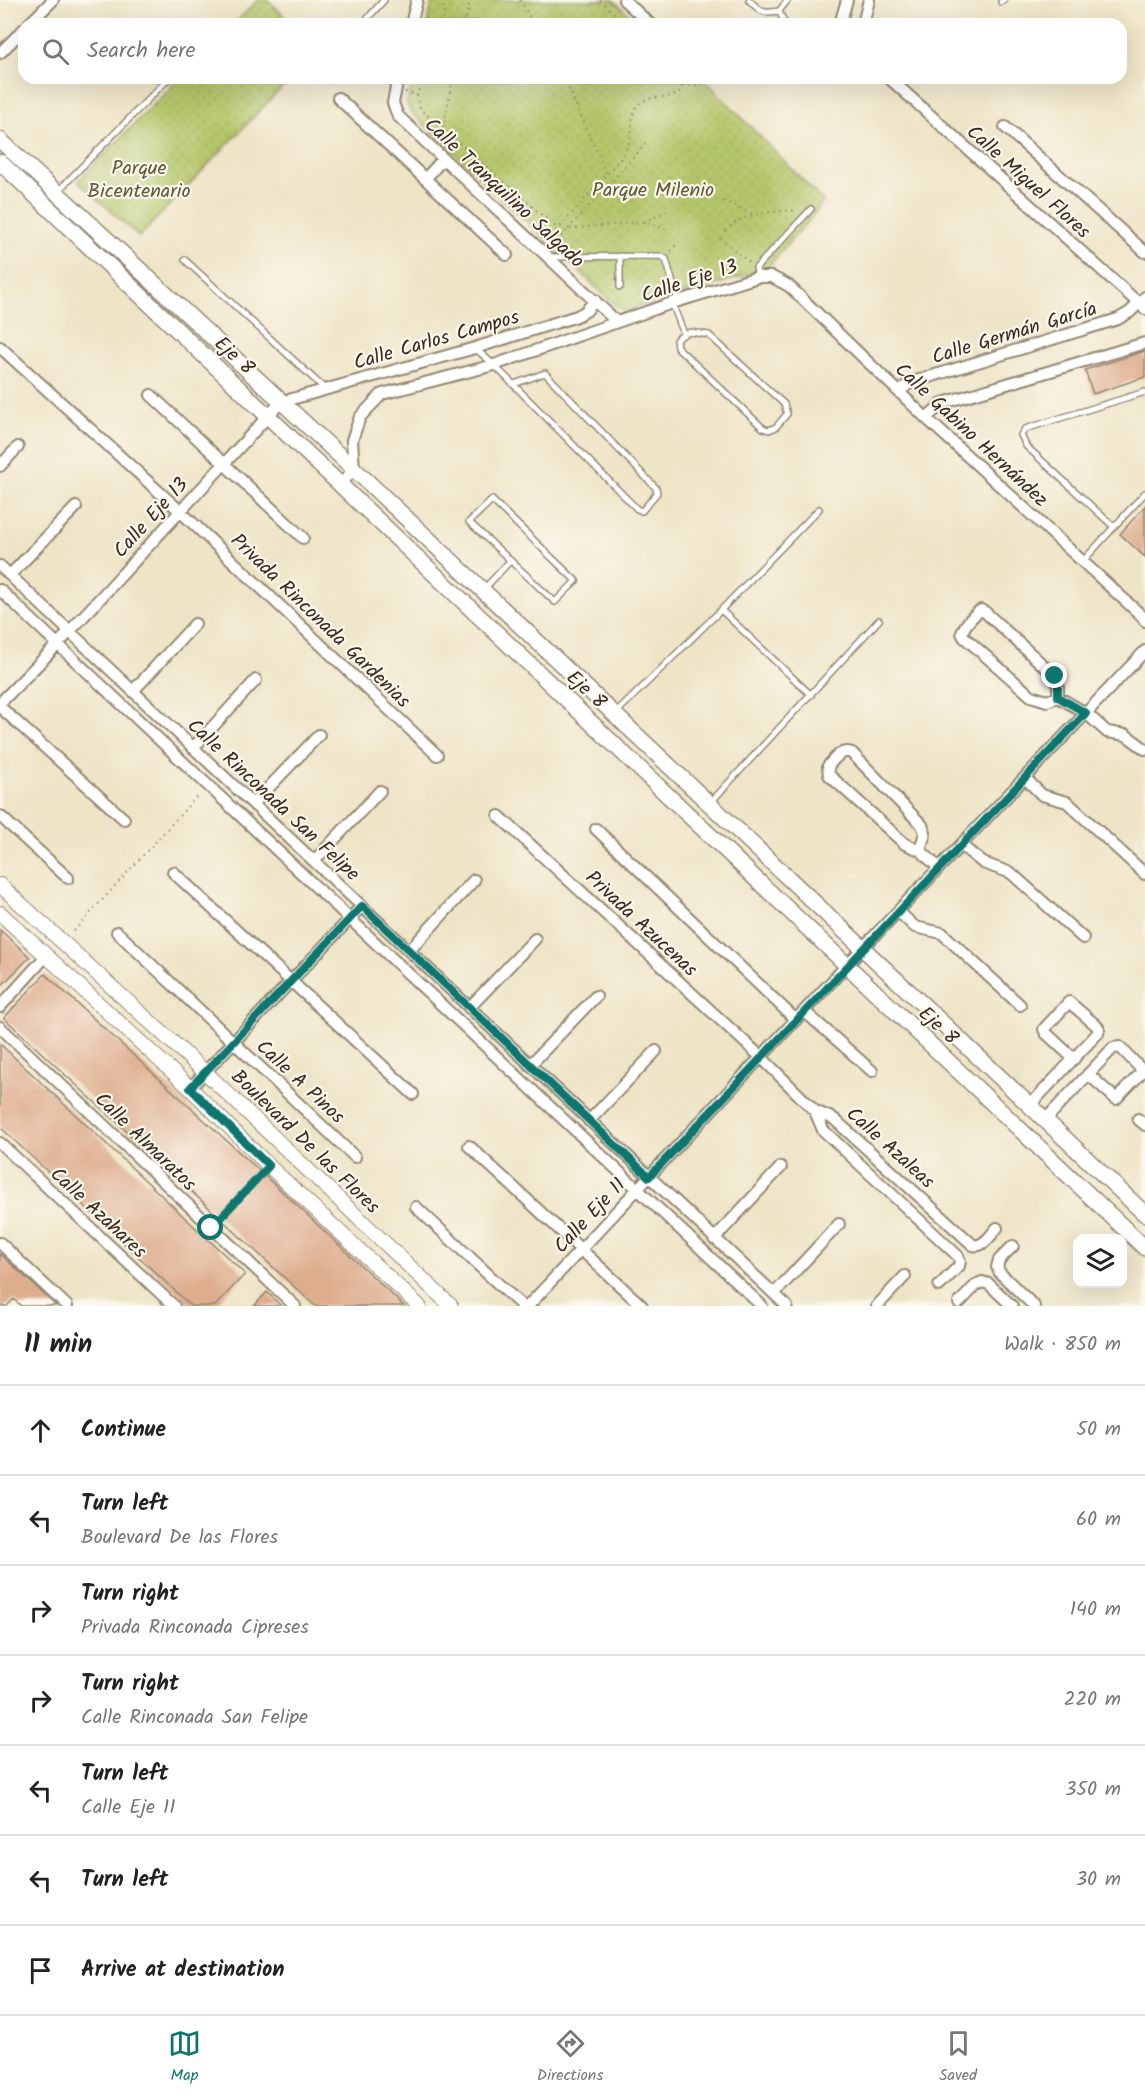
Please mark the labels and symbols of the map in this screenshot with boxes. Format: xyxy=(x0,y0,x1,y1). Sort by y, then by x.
street label: Calle Tranquilino Salgado xyxy=(416,110,591,277)
street label: Calle Miguel Flores xyxy=(958,118,1098,248)
park label: Parque Bicentenario xyxy=(87,153,191,208)
park label: Parque Milenio xyxy=(592,175,714,207)
street label: Calle Eje 13 xyxy=(637,251,742,313)
street label: Calle Germán García xyxy=(928,294,1101,374)
street label: Calle Carlos Campos xyxy=(350,302,524,380)
street label: Eje 8 xyxy=(206,329,262,384)
street label: Calle Gabino Hernández xyxy=(886,355,1055,516)
street label: Calle Eje 13 xyxy=(106,471,197,566)
street label: Privada Rinconada Gardenias xyxy=(222,526,418,717)
route end xyxy=(1041,662,1067,688)
street label: Eje 8 xyxy=(558,663,614,718)
street label: Calle Rinconada San Felipe xyxy=(179,711,367,890)
street label: Privada Azucenas xyxy=(577,863,705,986)
street label: Eje 8 xyxy=(910,999,966,1054)
street label: Calle A Pinos xyxy=(248,1032,352,1133)
street label: Boulevard De las Flores xyxy=(223,1062,387,1223)
street label: Calle Almaratos xyxy=(86,1085,203,1200)
street label: Calle Azaleas xyxy=(838,1100,942,1198)
street label: Calle Azahares xyxy=(42,1160,154,1267)
street label: Calle Eje 11 xyxy=(547,1171,634,1262)
route start xyxy=(197,1214,223,1240)

